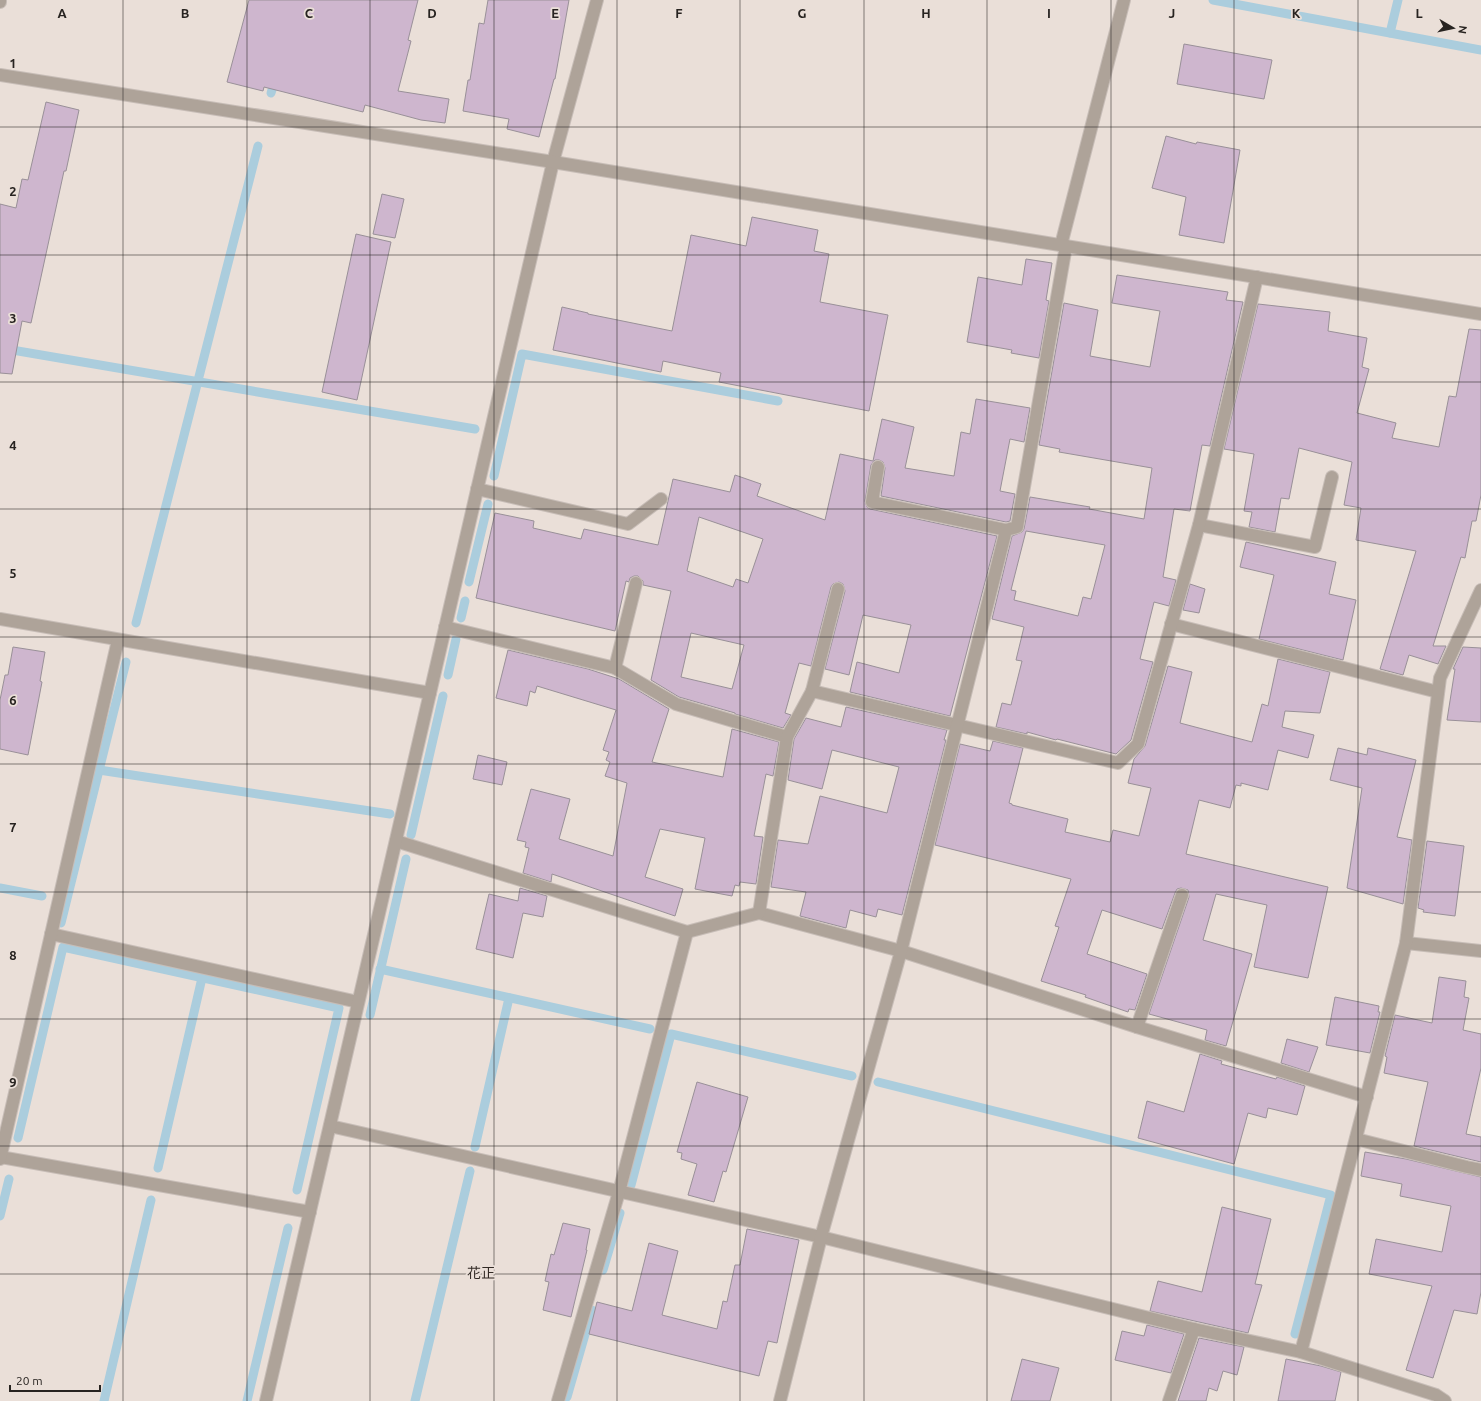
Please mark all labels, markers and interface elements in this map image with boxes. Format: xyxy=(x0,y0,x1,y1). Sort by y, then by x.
text: A xyxy=(57,6,67,20)
text: B xyxy=(181,6,190,20)
text: C xyxy=(305,6,314,20)
text: D xyxy=(427,6,437,20)
text: E xyxy=(551,6,559,20)
text: F xyxy=(675,6,683,20)
text: G xyxy=(798,6,807,20)
text: H xyxy=(921,6,931,20)
text: I xyxy=(1047,6,1051,20)
text: J xyxy=(1169,6,1175,20)
text: K xyxy=(1292,6,1301,20)
text: L xyxy=(1415,6,1423,20)
north arrow xyxy=(1433,8,1473,48)
text: N xyxy=(1456,25,1469,35)
text: 1 xyxy=(9,56,17,70)
text: 2 xyxy=(9,184,17,198)
text: 3 xyxy=(9,311,17,325)
text: 4 xyxy=(9,438,17,452)
text: 5 xyxy=(9,566,17,580)
text: 6 xyxy=(9,693,17,707)
text: 7 xyxy=(9,820,17,834)
text: 8 xyxy=(9,948,17,962)
text: 9 xyxy=(9,1075,17,1089)
district label: 花正 xyxy=(467,1265,495,1281)
scale bar xyxy=(10,1367,100,1393)
text: 20 m xyxy=(16,1374,43,1387)

